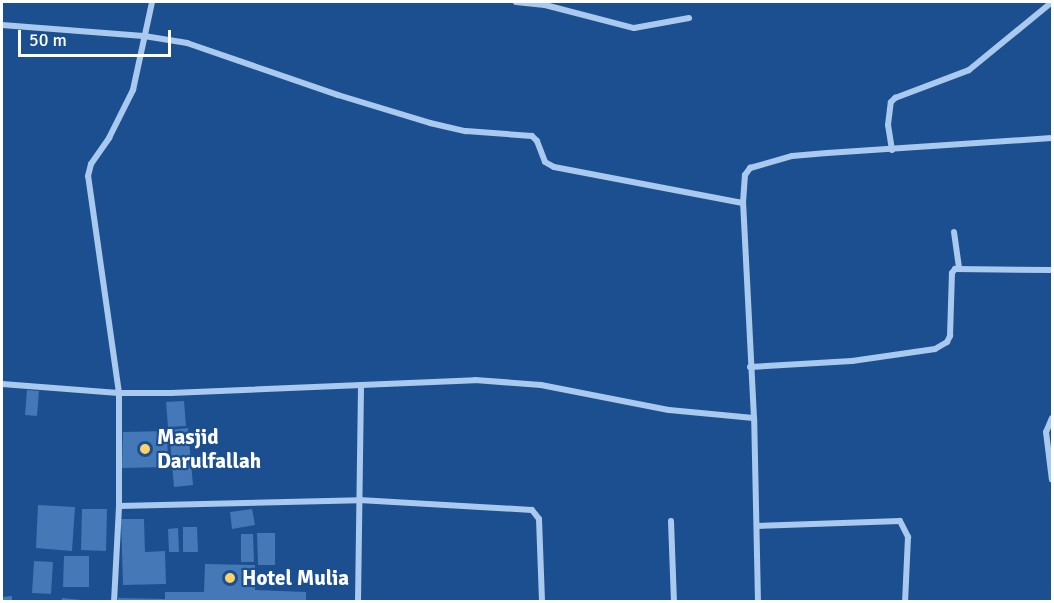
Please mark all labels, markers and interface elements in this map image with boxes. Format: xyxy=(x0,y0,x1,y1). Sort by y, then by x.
scale bar xyxy=(21,18,174,56)
text: 50 m xyxy=(29,29,67,51)
place label: Masjid Darulfallah xyxy=(157,424,261,474)
marker: Masjid Darulfallah xyxy=(138,442,152,456)
place label: Hotel Mulia xyxy=(242,565,349,591)
marker: Hotel Mulia xyxy=(223,571,237,585)

